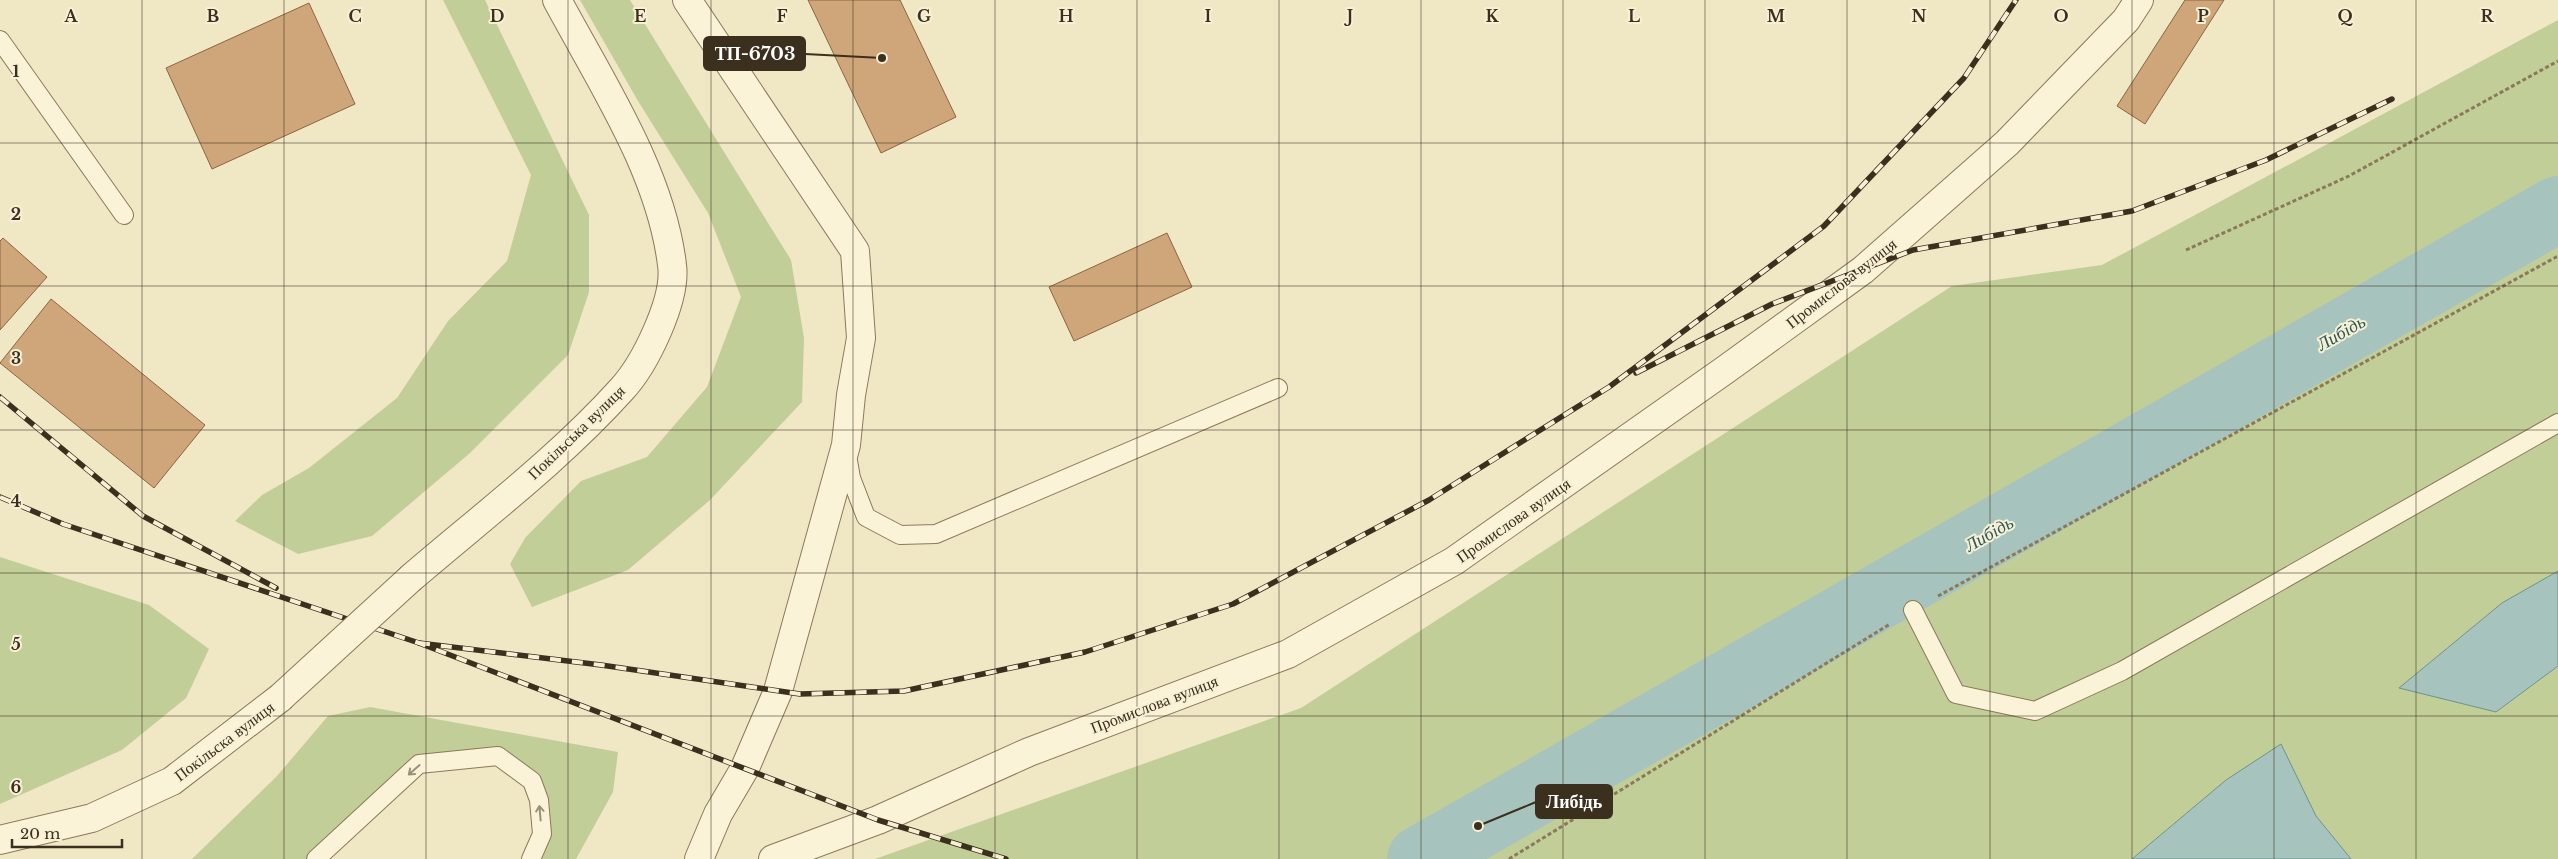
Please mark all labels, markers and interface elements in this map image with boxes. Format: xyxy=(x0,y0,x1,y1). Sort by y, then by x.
text: A xyxy=(64,6,79,26)
text: B xyxy=(207,6,220,26)
text: C xyxy=(348,6,362,26)
text: D xyxy=(490,6,504,26)
text: E xyxy=(634,6,646,26)
text: F xyxy=(776,6,788,26)
text: G xyxy=(917,6,931,26)
text: H xyxy=(1058,6,1074,26)
text: I xyxy=(1205,6,1212,26)
text: J xyxy=(1344,6,1353,26)
text: K xyxy=(1485,6,1499,26)
text: L xyxy=(1628,6,1640,26)
text: M xyxy=(1767,6,1785,26)
text: N xyxy=(1911,6,1927,26)
text: O xyxy=(2053,6,2069,26)
text: P xyxy=(2197,6,2209,26)
text: Q xyxy=(2337,6,2353,26)
text: R xyxy=(2480,6,2494,26)
callout: ТП-6703 xyxy=(704,37,805,70)
text: ТП-6703 xyxy=(715,43,795,65)
text: 1 xyxy=(13,61,20,81)
text: 2 xyxy=(11,204,21,224)
street label: Промислова вулиця xyxy=(1782,233,1901,332)
water label: Либідь xyxy=(2312,310,2369,356)
text: 3 xyxy=(11,348,21,368)
street label: Покільська вулиця xyxy=(523,380,629,483)
street label: Промислова вулиця xyxy=(1452,473,1574,567)
text: 4 xyxy=(11,491,21,511)
water label: Либідь xyxy=(1960,511,2017,557)
text: 5 xyxy=(11,634,21,654)
street label: Промислова вулиця xyxy=(1087,670,1221,737)
street label: Покільска вулиця xyxy=(170,696,279,785)
one-way arrow xyxy=(407,764,420,776)
text: 6 xyxy=(11,777,22,797)
callout: Либідь xyxy=(1536,785,1612,818)
text: Либідь xyxy=(1546,791,1603,813)
one-way arrow xyxy=(536,805,545,821)
scale bar xyxy=(12,816,122,848)
text: 20 m xyxy=(20,824,60,843)

